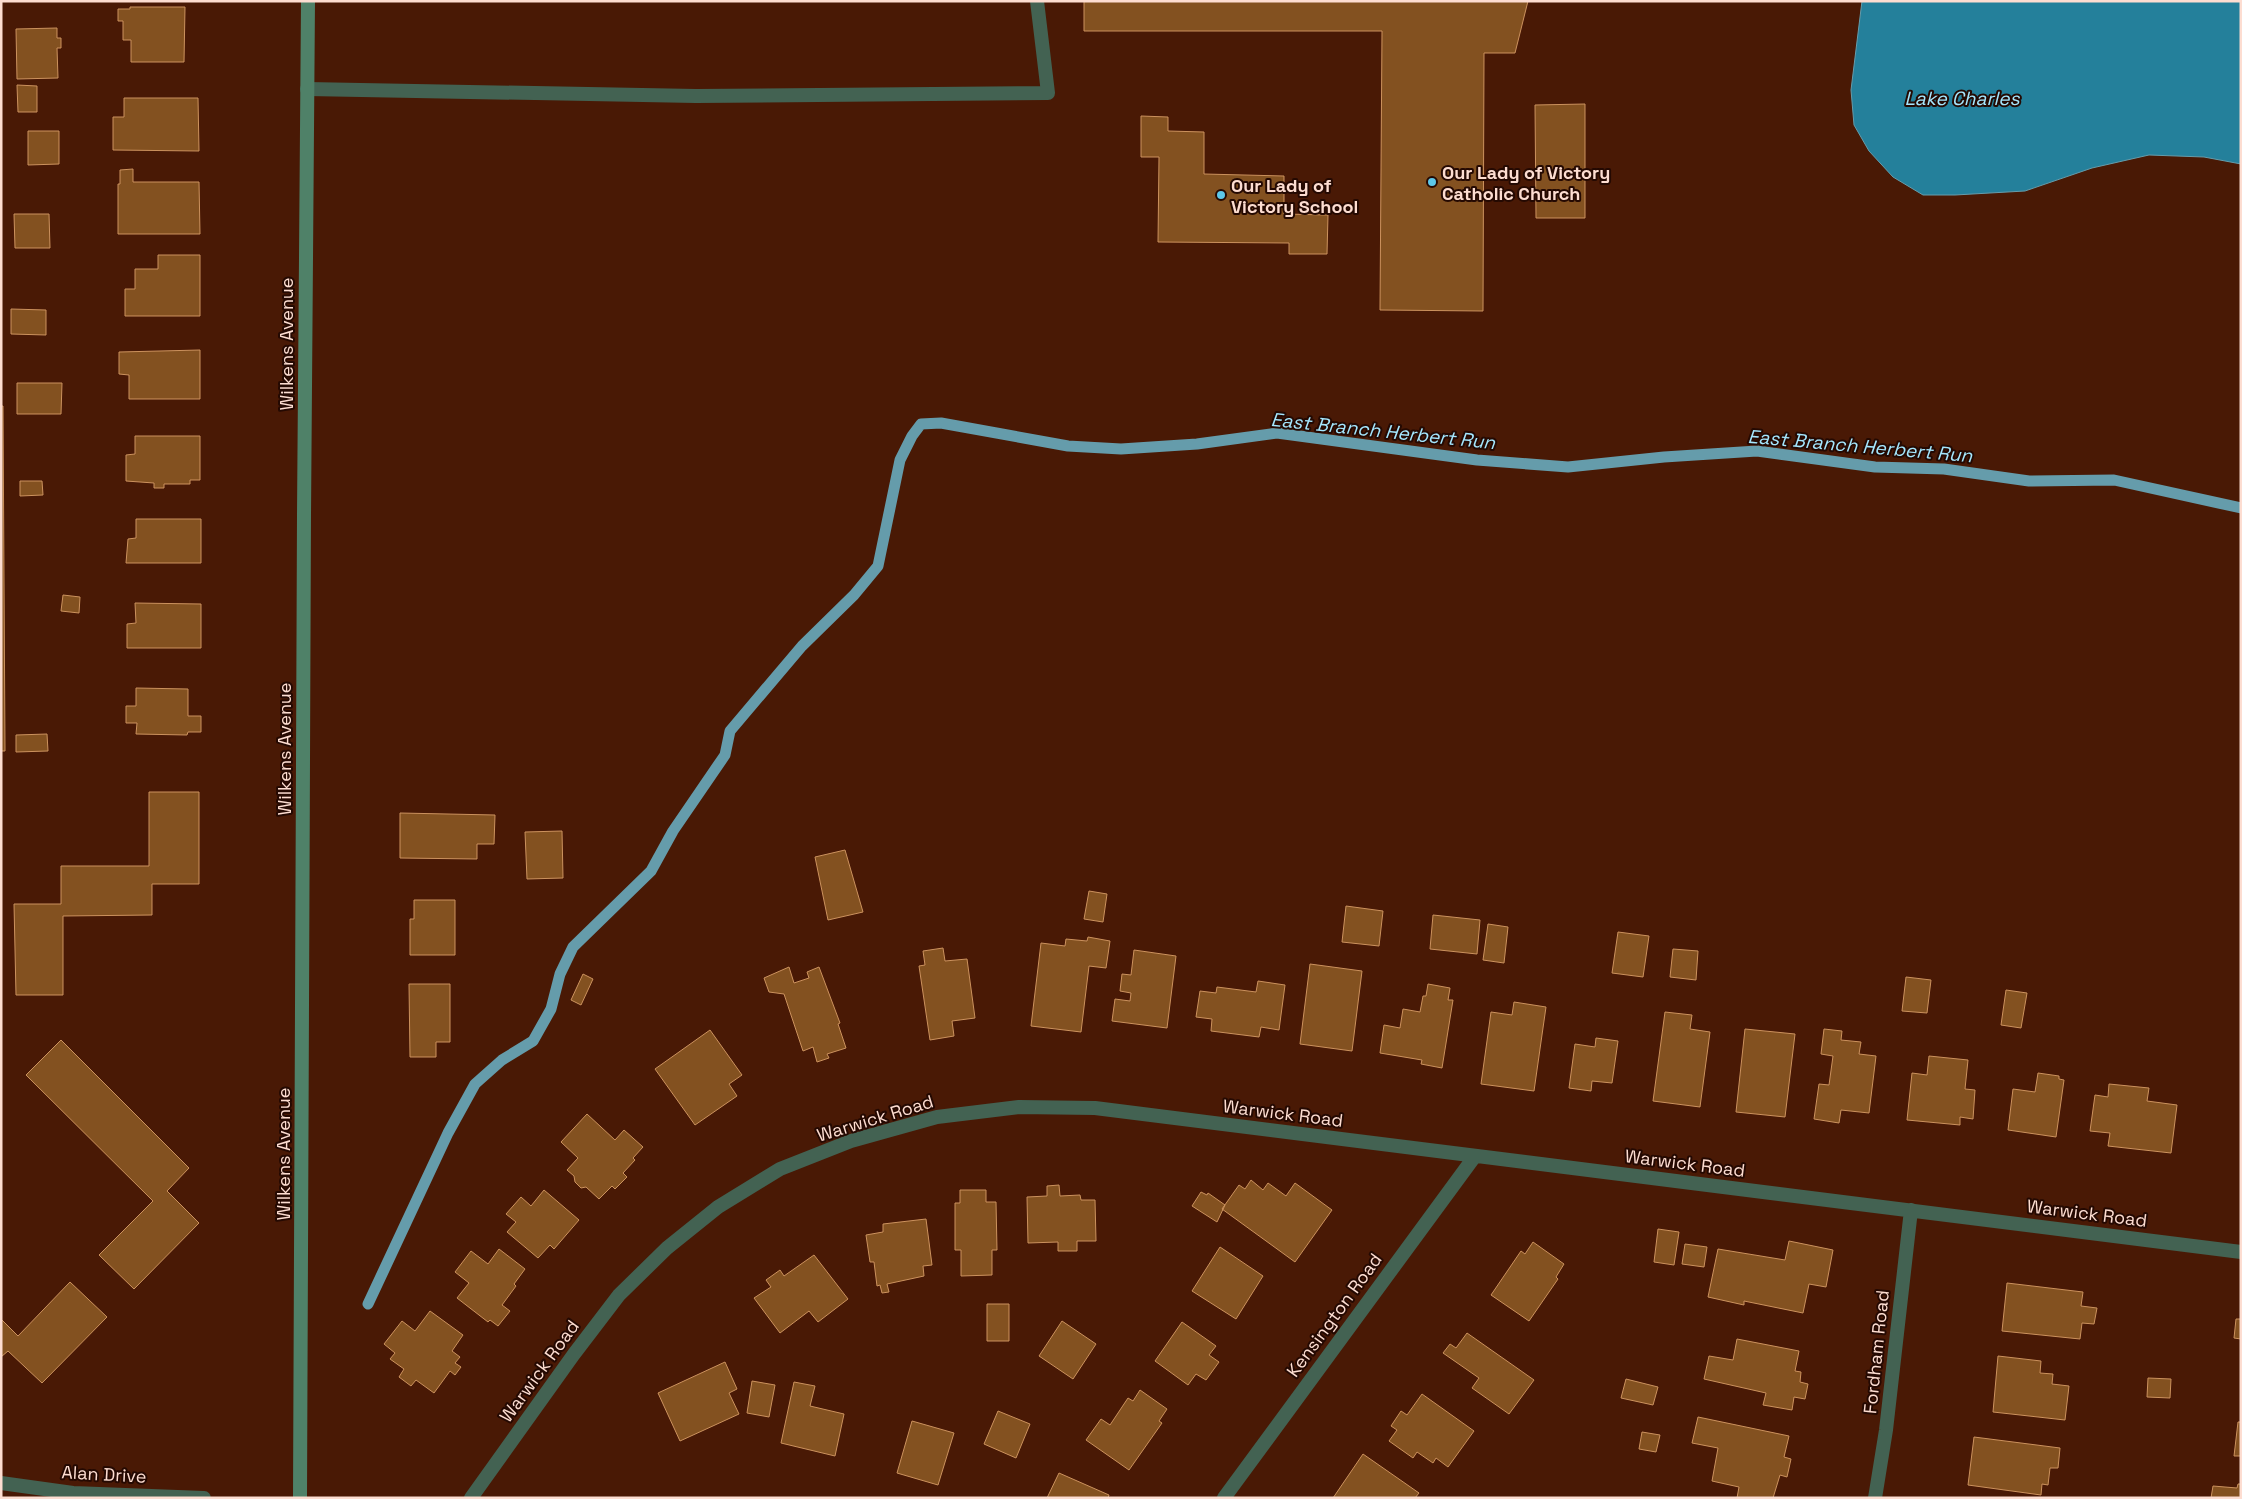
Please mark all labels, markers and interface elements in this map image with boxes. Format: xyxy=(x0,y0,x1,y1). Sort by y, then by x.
water label: Lake Charles xyxy=(1905,86,2020,111)
place label: Our Lady of Victory Catholic Church xyxy=(1442,161,1610,205)
place label: Our Lady of Victory School xyxy=(1231,174,1358,218)
marker: Our Lady of Victory Catholic Church xyxy=(1426,176,1438,188)
marker: Our Lady of Victory School xyxy=(1215,189,1227,201)
street label: Wilkens Avenue xyxy=(275,278,298,410)
water label: East Branch Herbert Run xyxy=(1270,407,1497,455)
water label: East Branch Herbert Run xyxy=(1747,424,1974,468)
street label: Wilkens Avenue xyxy=(273,683,296,815)
street label: Wilkens Avenue xyxy=(272,1088,295,1220)
street label: Warwick Road xyxy=(814,1089,936,1147)
street label: Warwick Road xyxy=(1222,1094,1344,1132)
street label: Warwick Road xyxy=(1624,1144,1746,1182)
street label: Warwick Road xyxy=(2026,1194,2148,1232)
street label: Kensington Road xyxy=(1281,1248,1387,1382)
street label: Fordham Road xyxy=(1858,1289,1894,1415)
street label: Warwick Road xyxy=(494,1315,584,1427)
street label: Alan Drive xyxy=(61,1460,147,1488)

